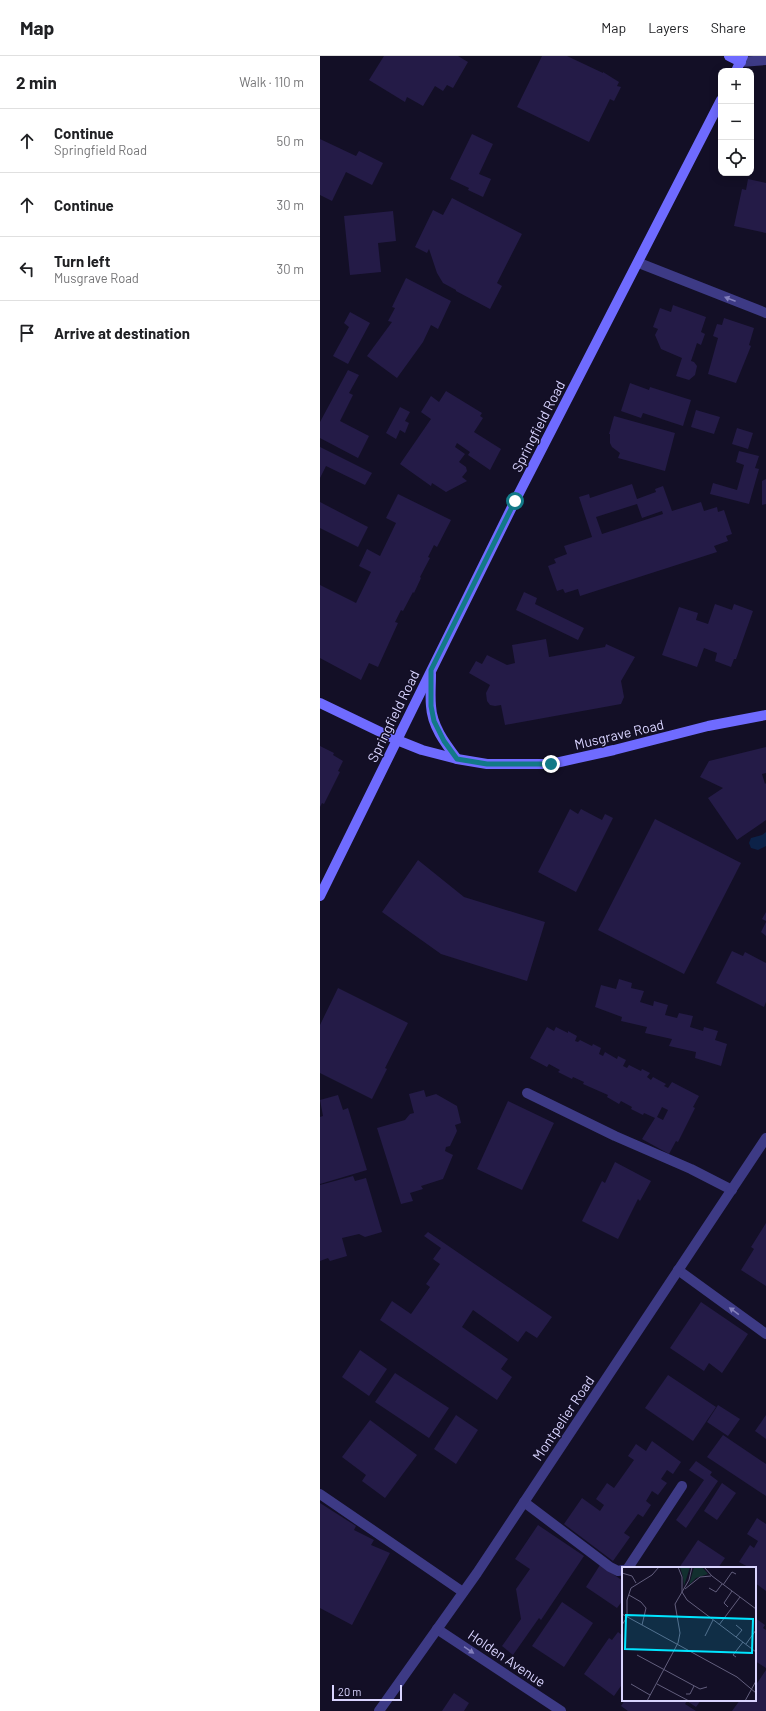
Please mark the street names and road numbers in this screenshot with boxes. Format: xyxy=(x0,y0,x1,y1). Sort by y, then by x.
street label: Springfield Road xyxy=(508,377,568,475)
street label: Springfield Road xyxy=(363,667,423,765)
street label: Musgrave Road xyxy=(573,715,665,753)
street label: Montpelier Road xyxy=(528,1372,598,1464)
street label: Holden Avenue xyxy=(465,1626,549,1690)

